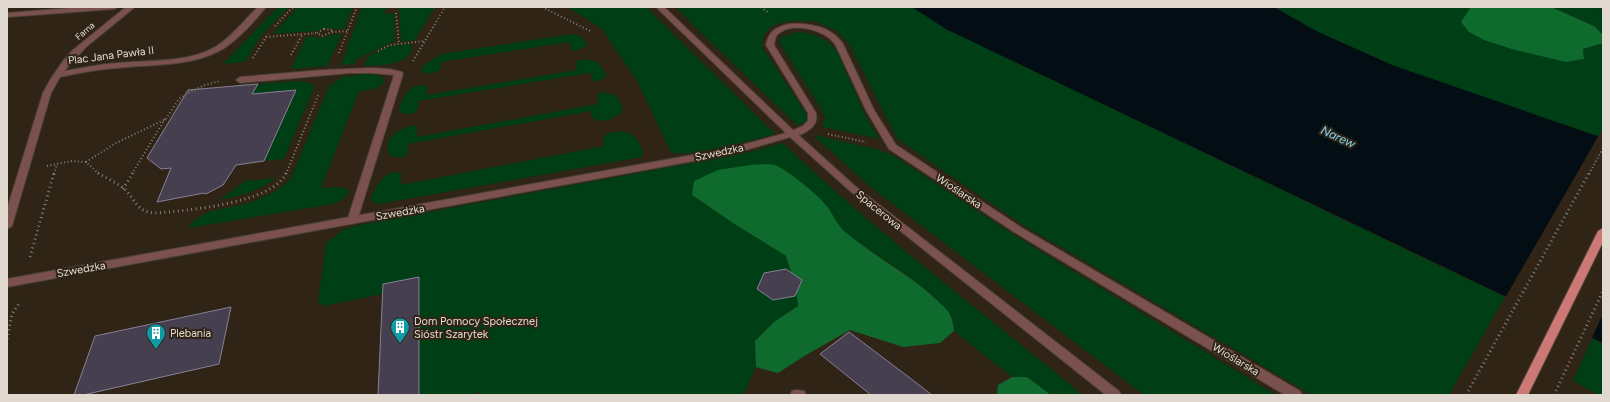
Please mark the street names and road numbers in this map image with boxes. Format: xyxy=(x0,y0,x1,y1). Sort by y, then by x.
street label: Farna xyxy=(73,19,97,42)
street label: Plac Jana Pawła II xyxy=(67,44,155,67)
street label: Szwedzka xyxy=(694,141,745,164)
street label: Wioślarska xyxy=(933,171,984,211)
street label: Spacerowa xyxy=(853,188,904,233)
street label: Szwedzka xyxy=(375,202,426,223)
street label: Szwedzka xyxy=(56,259,107,280)
street label: Wioślarska xyxy=(1210,340,1262,378)

